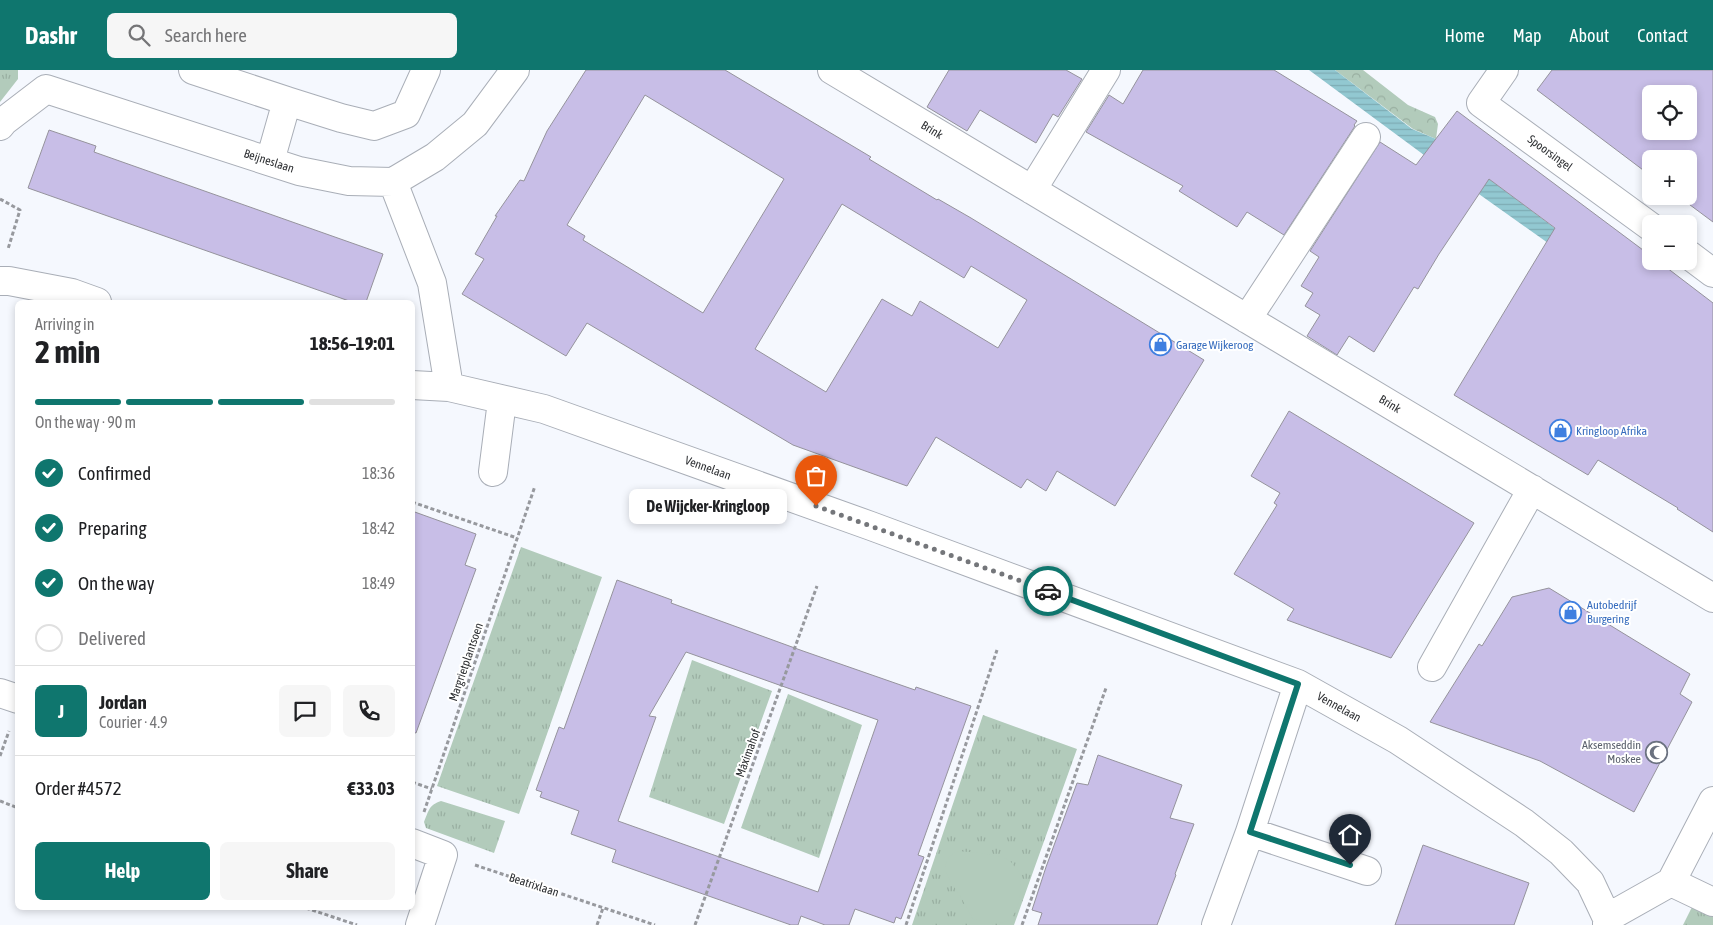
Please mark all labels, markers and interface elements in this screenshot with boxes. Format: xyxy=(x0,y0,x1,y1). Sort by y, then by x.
search box xyxy=(107,13,457,58)
icon: search xyxy=(125,21,153,49)
text: Dashr xyxy=(25,22,77,49)
text: Search here xyxy=(165,24,247,46)
text: Home xyxy=(1445,25,1485,46)
text: Map xyxy=(1513,25,1542,46)
text: About xyxy=(1570,25,1609,46)
text: Contact xyxy=(1637,25,1688,46)
map controls xyxy=(1642,85,1697,270)
button: locate xyxy=(1642,85,1697,140)
street label: Brink xyxy=(918,118,946,142)
street label: Spoorsingel xyxy=(1525,132,1576,174)
street label: Beijneslaan xyxy=(242,146,296,176)
button: + xyxy=(1642,150,1697,205)
button: − xyxy=(1642,215,1697,270)
text: Arriving in xyxy=(35,315,95,333)
text: 18:56–19:01 xyxy=(310,332,395,354)
text: 2 min xyxy=(35,333,100,370)
shop icon: Garage Wijkeroog xyxy=(1148,333,1172,357)
place label: Garage Wijkeroog xyxy=(1176,338,1254,352)
street label: Brink xyxy=(1376,392,1404,416)
text: On the way · 90 m xyxy=(35,413,136,431)
shop icon: Kringloop Afrika xyxy=(1548,419,1572,443)
place label: Kringloop Afrika xyxy=(1576,424,1647,438)
street label: Vennelaan xyxy=(683,453,733,483)
pin xyxy=(795,455,837,506)
icon: check xyxy=(35,459,63,487)
text: Confirmed xyxy=(78,462,151,484)
icon: bag xyxy=(802,462,830,490)
text: 18:36 xyxy=(362,464,395,482)
callout: De Wijcker-Kringloop xyxy=(628,488,786,524)
text: De Wijcker-Kringloop xyxy=(646,497,770,515)
icon: check xyxy=(35,514,63,542)
text: Preparing xyxy=(78,517,147,539)
text: 18:42 xyxy=(362,519,395,537)
courier xyxy=(1023,566,1073,616)
icon: check xyxy=(35,569,63,597)
text: On the way xyxy=(78,572,155,594)
text: 18:49 xyxy=(362,574,395,592)
icon: car xyxy=(1034,577,1062,605)
place label: Autobedrijf Burgering xyxy=(1587,598,1637,626)
shop icon: Autobedrijf Burgering xyxy=(1559,600,1583,624)
street label: Margrietplantsoen xyxy=(446,621,486,703)
text: Delivered xyxy=(78,627,146,649)
button: chat xyxy=(279,685,331,737)
button: phone xyxy=(343,685,395,737)
street label: Vennelaan xyxy=(1315,689,1363,725)
text: Jordan xyxy=(99,691,147,713)
text: J xyxy=(58,700,64,722)
text: Courier · 4.9 xyxy=(99,713,168,731)
street label: Máximahof xyxy=(733,726,763,779)
place label: Aksemseddin Moskee xyxy=(1582,738,1641,766)
mosque icon: Aksemseddin Moskee xyxy=(1645,740,1669,764)
text: Order #4572 xyxy=(35,777,122,799)
text: €33.03 xyxy=(347,777,395,799)
pin xyxy=(1329,814,1371,865)
icon: home xyxy=(1336,821,1364,849)
button: Help xyxy=(35,842,210,900)
button: Share xyxy=(220,842,395,900)
street label: Beatrixlaan xyxy=(507,870,561,900)

